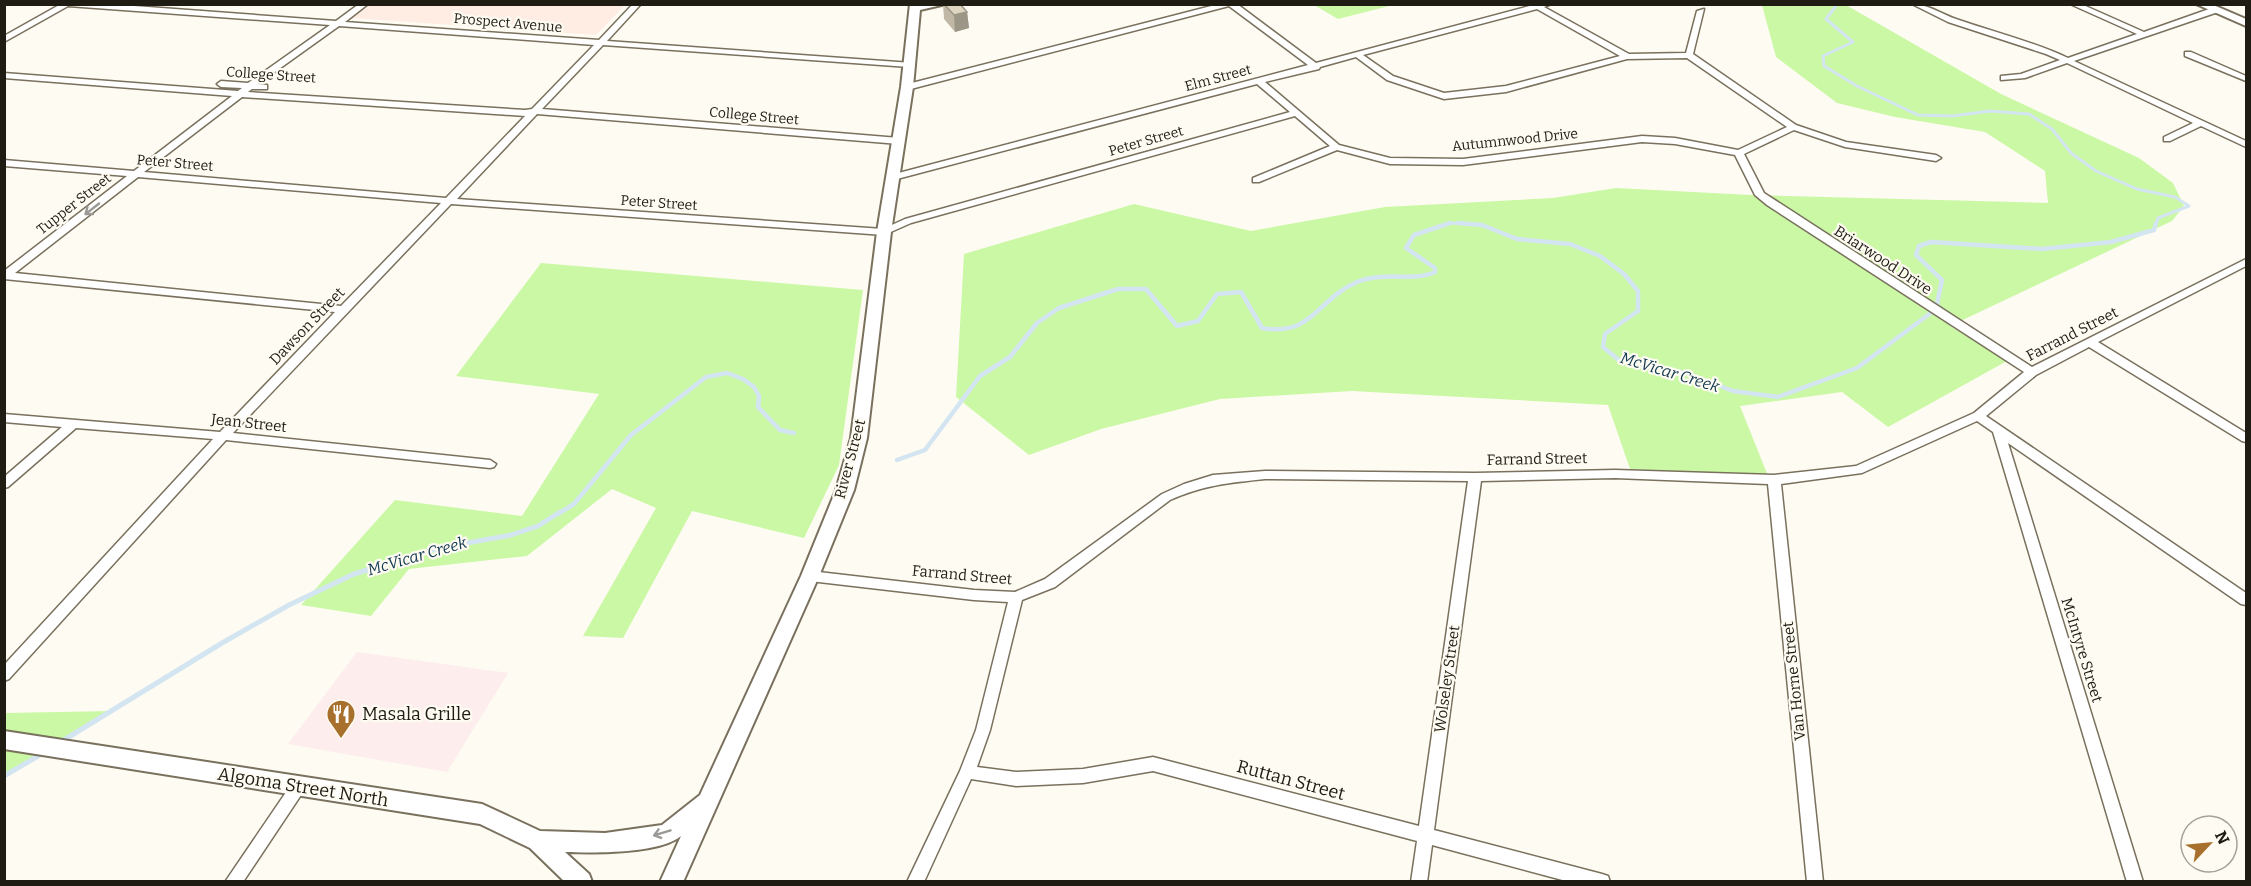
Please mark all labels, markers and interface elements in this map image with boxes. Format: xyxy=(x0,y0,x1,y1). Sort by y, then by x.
street label: Prospect Avenue xyxy=(453,10,563,36)
street label: Elm Street xyxy=(1183,61,1253,95)
street label: College Street xyxy=(225,63,317,87)
street label: College Street xyxy=(708,104,800,128)
street label: Peter Street xyxy=(1107,122,1185,160)
street label: Autumnwood Drive xyxy=(1451,125,1579,155)
street label: Peter Street xyxy=(136,151,214,175)
street label: Tupper Street xyxy=(34,170,114,238)
street label: Peter Street xyxy=(620,192,698,214)
one-way arrow xyxy=(84,203,100,216)
street label: Briarwood Drive xyxy=(1831,222,1935,298)
street label: Dawson Street xyxy=(266,283,349,368)
street label: Farrand Street xyxy=(2023,303,2121,365)
water label: McVicar Creek xyxy=(1618,348,1722,396)
street label: Jean Street xyxy=(209,410,288,436)
street label: River Street xyxy=(831,417,869,501)
street label: Farrand Street xyxy=(1486,449,1588,469)
water label: McVicar Creek xyxy=(365,533,469,579)
street label: Farrand Street xyxy=(911,562,1014,588)
street label: McIntyre Street xyxy=(2058,595,2107,705)
street label: Van Horne Street xyxy=(1779,620,1809,741)
street label: Wolseley Street xyxy=(1431,624,1464,734)
restaurant icon: Masala Grille xyxy=(325,698,357,740)
place label: Masala Grille xyxy=(362,703,471,725)
street label: Ruttan Street xyxy=(1234,755,1348,805)
street label: Algoma Street North xyxy=(216,763,390,811)
north arrow xyxy=(2179,814,2239,874)
one-way arrow xyxy=(652,828,671,839)
text: N xyxy=(2211,828,2233,847)

